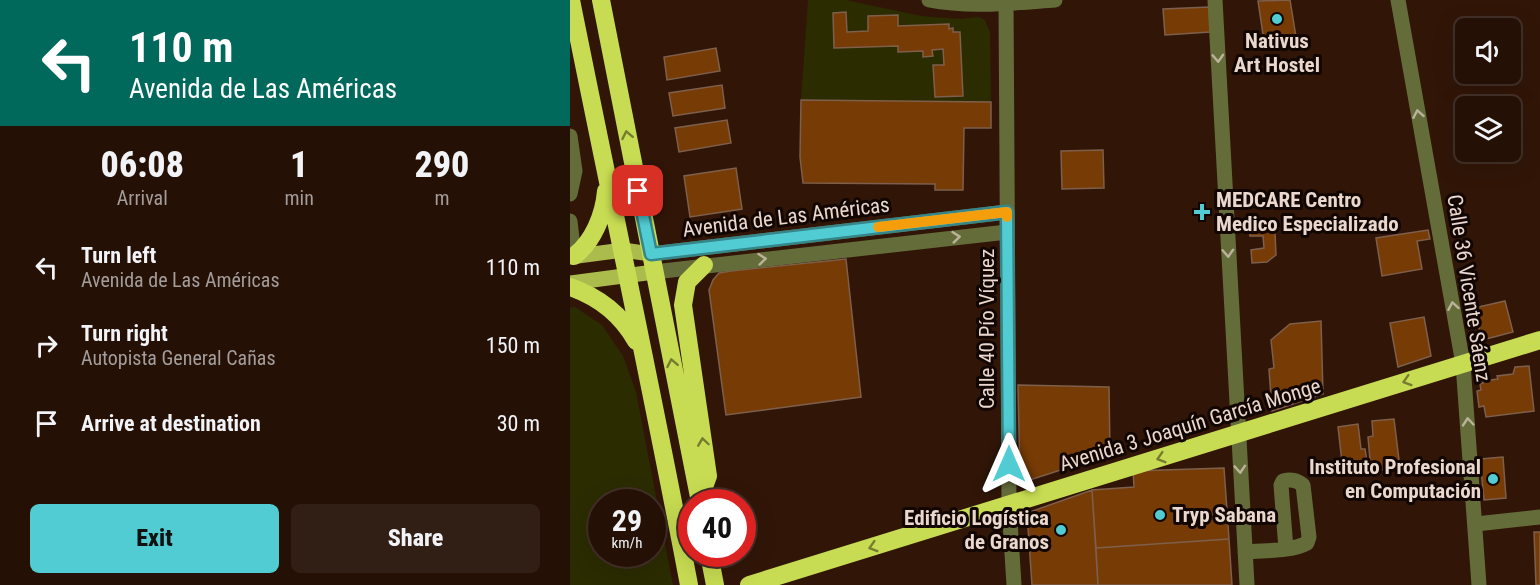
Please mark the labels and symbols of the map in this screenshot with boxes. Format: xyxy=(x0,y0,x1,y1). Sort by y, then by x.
marker: Nativus Art Hostel xyxy=(1270,12,1284,26)
place label: Nativus Art Hostel xyxy=(1234,29,1320,77)
one-way arrow xyxy=(1212,54,1225,63)
one-way arrow xyxy=(1413,109,1425,119)
one-way arrow xyxy=(621,130,634,140)
pin xyxy=(612,165,663,216)
place label: MEDCARE Centro Medico Especializado xyxy=(1216,188,1399,236)
street label: Avenida de Las Américas xyxy=(681,192,891,242)
street label: Calle 36 Vicente Sáenz xyxy=(1442,193,1496,383)
marker: MEDCARE Centro Medico Especializado xyxy=(1193,203,1211,221)
one-way arrow xyxy=(952,231,961,244)
street label: Calle 40 Pío Víquez xyxy=(975,249,999,409)
one-way arrow xyxy=(1222,249,1235,258)
one-way arrow xyxy=(758,253,767,266)
one-way arrow xyxy=(1447,301,1460,311)
one-way arrow xyxy=(666,358,679,368)
street label: Avenida 3 Joaquín García Monge xyxy=(1056,374,1324,476)
one-way arrow xyxy=(1402,374,1413,386)
one-way arrow xyxy=(1461,417,1474,426)
position arrow xyxy=(977,432,1041,496)
one-way arrow xyxy=(698,437,710,447)
one-way arrow xyxy=(1156,450,1167,463)
place label: Instituto Profesional en Computación xyxy=(1309,455,1481,503)
one-way arrow xyxy=(1233,464,1246,473)
marker: Instituto Profesional en Computación xyxy=(1486,472,1500,486)
speed limit sign: 40 xyxy=(678,489,756,567)
place label: Tryp Sabana xyxy=(1172,503,1276,527)
place label: Edificio Logística de Granos xyxy=(904,506,1049,554)
marker: Tryp Sabana xyxy=(1153,508,1167,522)
marker: Edificio Logística de Granos xyxy=(1054,523,1068,537)
one-way arrow xyxy=(868,540,879,553)

